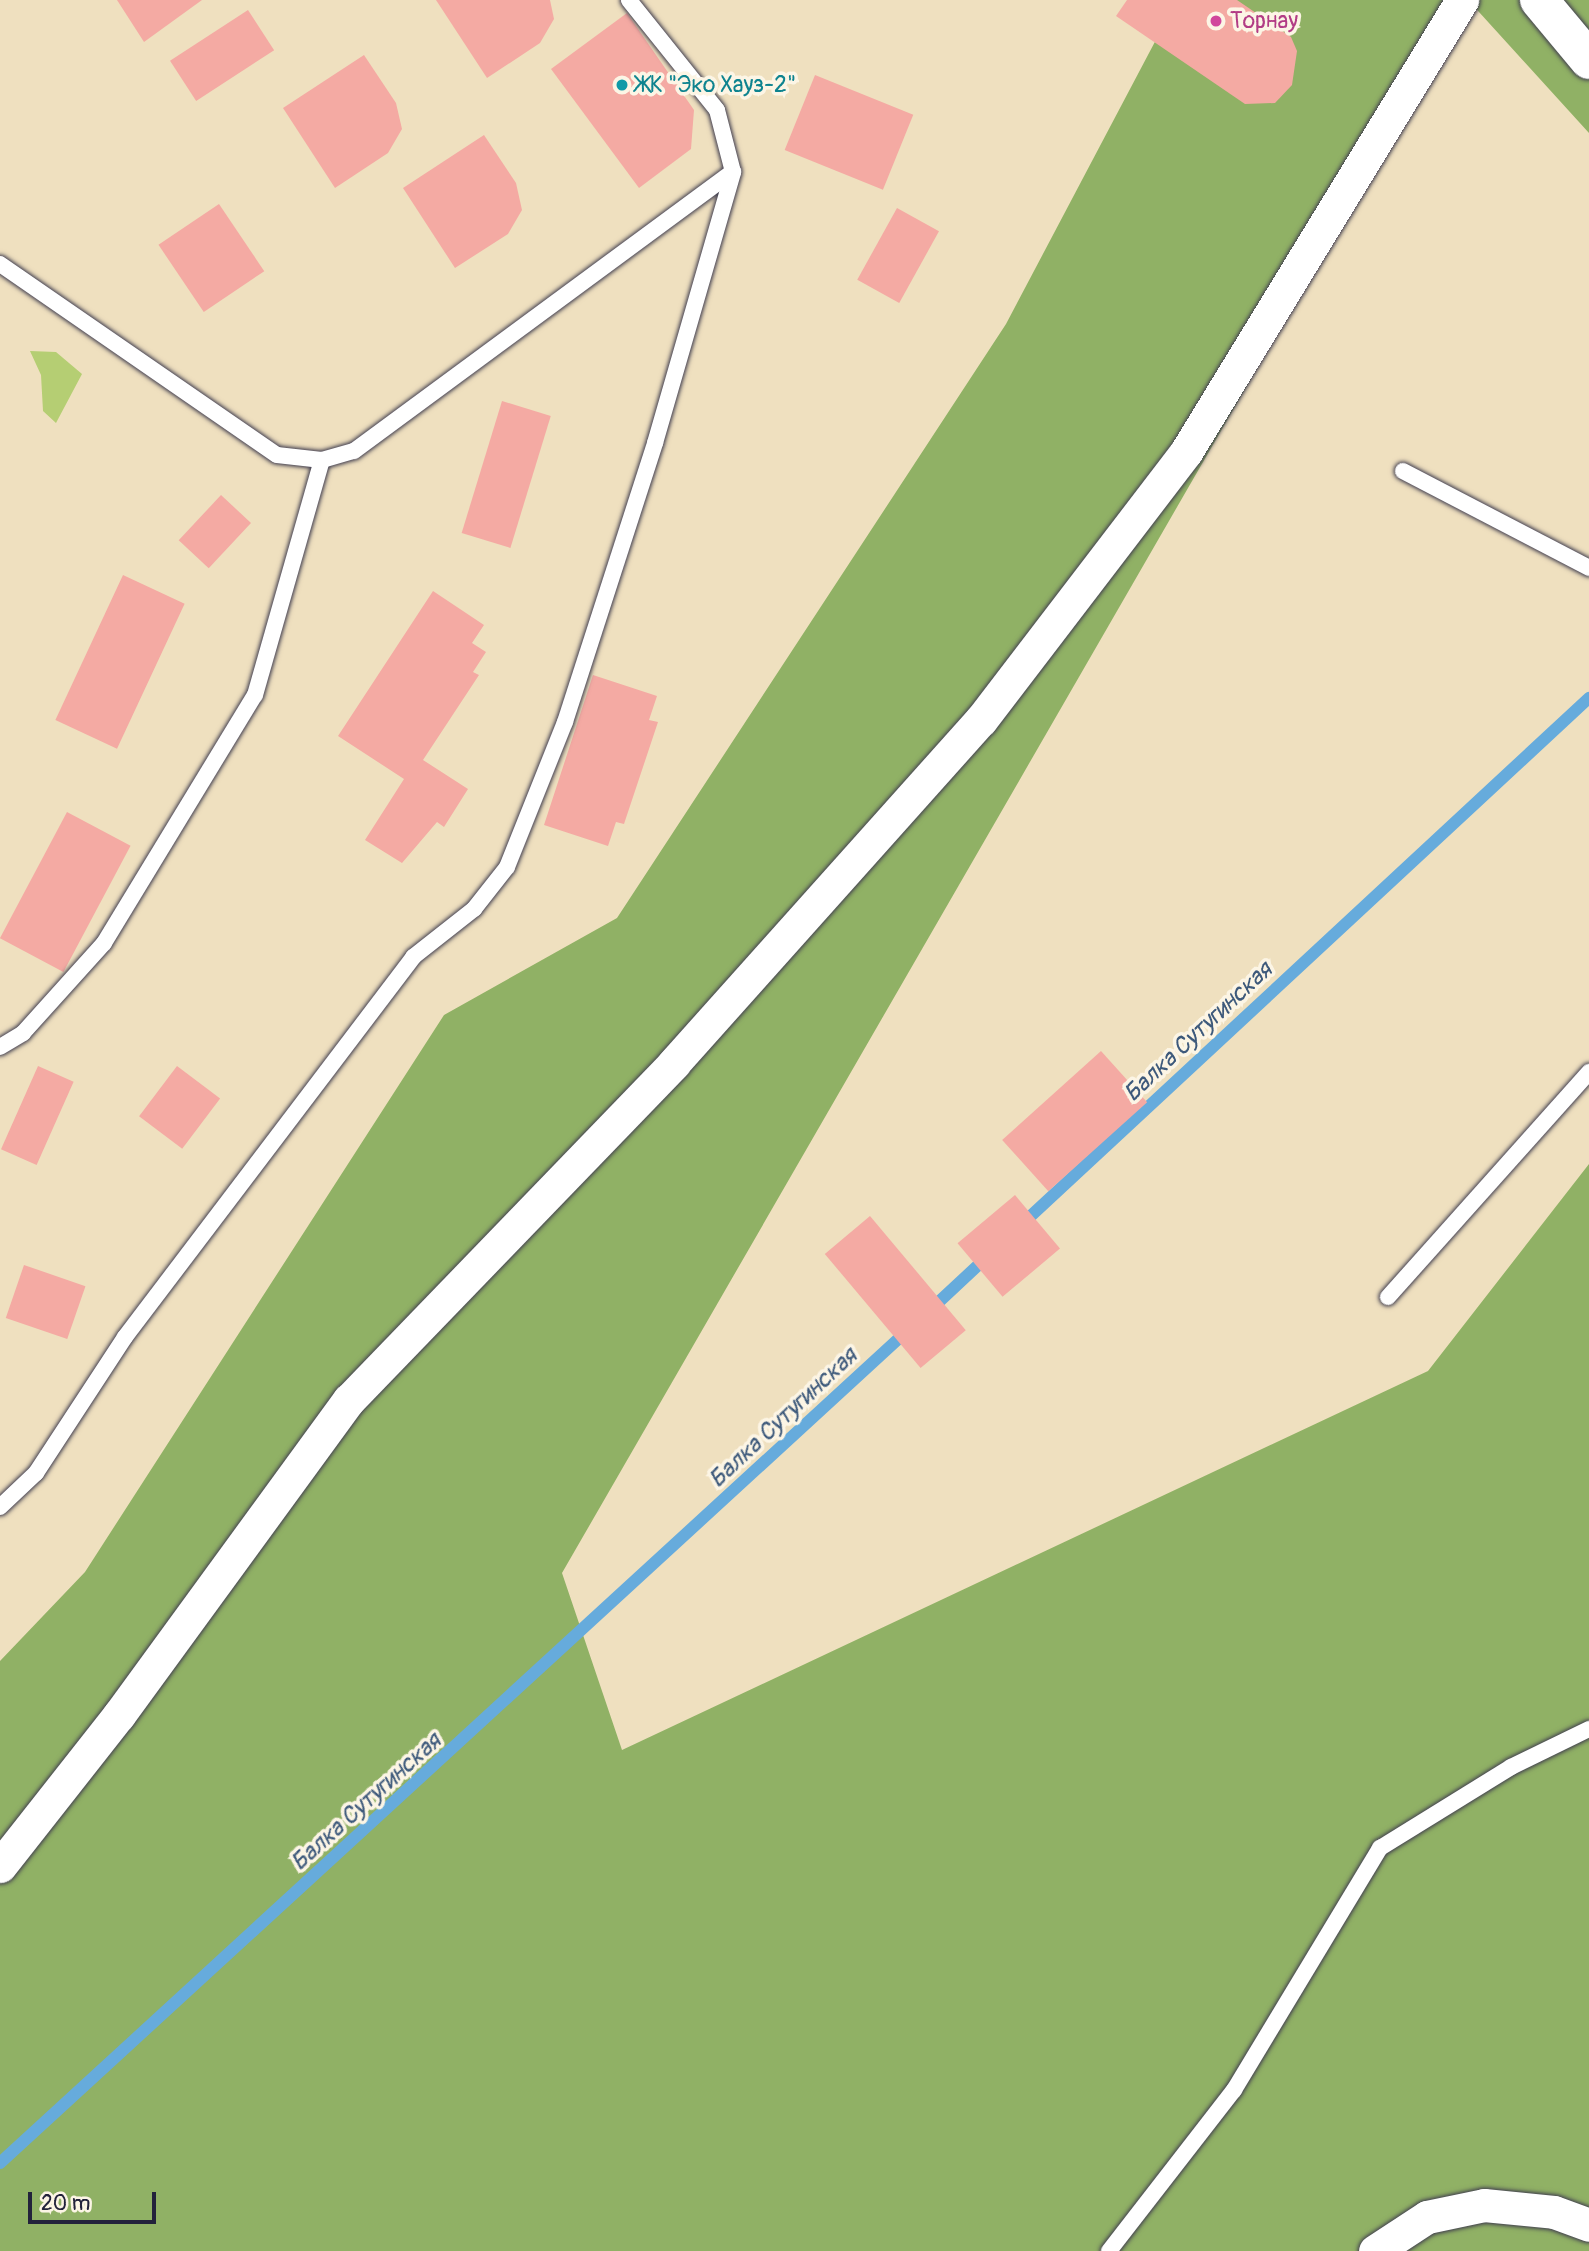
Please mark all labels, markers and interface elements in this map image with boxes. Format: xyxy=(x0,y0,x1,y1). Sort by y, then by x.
place label: Торнау xyxy=(1230,7,1298,35)
marker: Торнау xyxy=(1208,13,1224,29)
place label: ЖК "Эко Хауз-2" xyxy=(636,71,796,99)
marker: ЖК "Эко Хауз-2" xyxy=(614,77,630,93)
water label: Балка Сутугинская xyxy=(1118,956,1278,1108)
water label: Балка Сутугинская xyxy=(703,1342,863,1494)
water label: Балка Сутугинская xyxy=(285,1727,447,1877)
scale bar xyxy=(32,2178,159,2222)
text: 20 m xyxy=(41,2190,90,2217)

